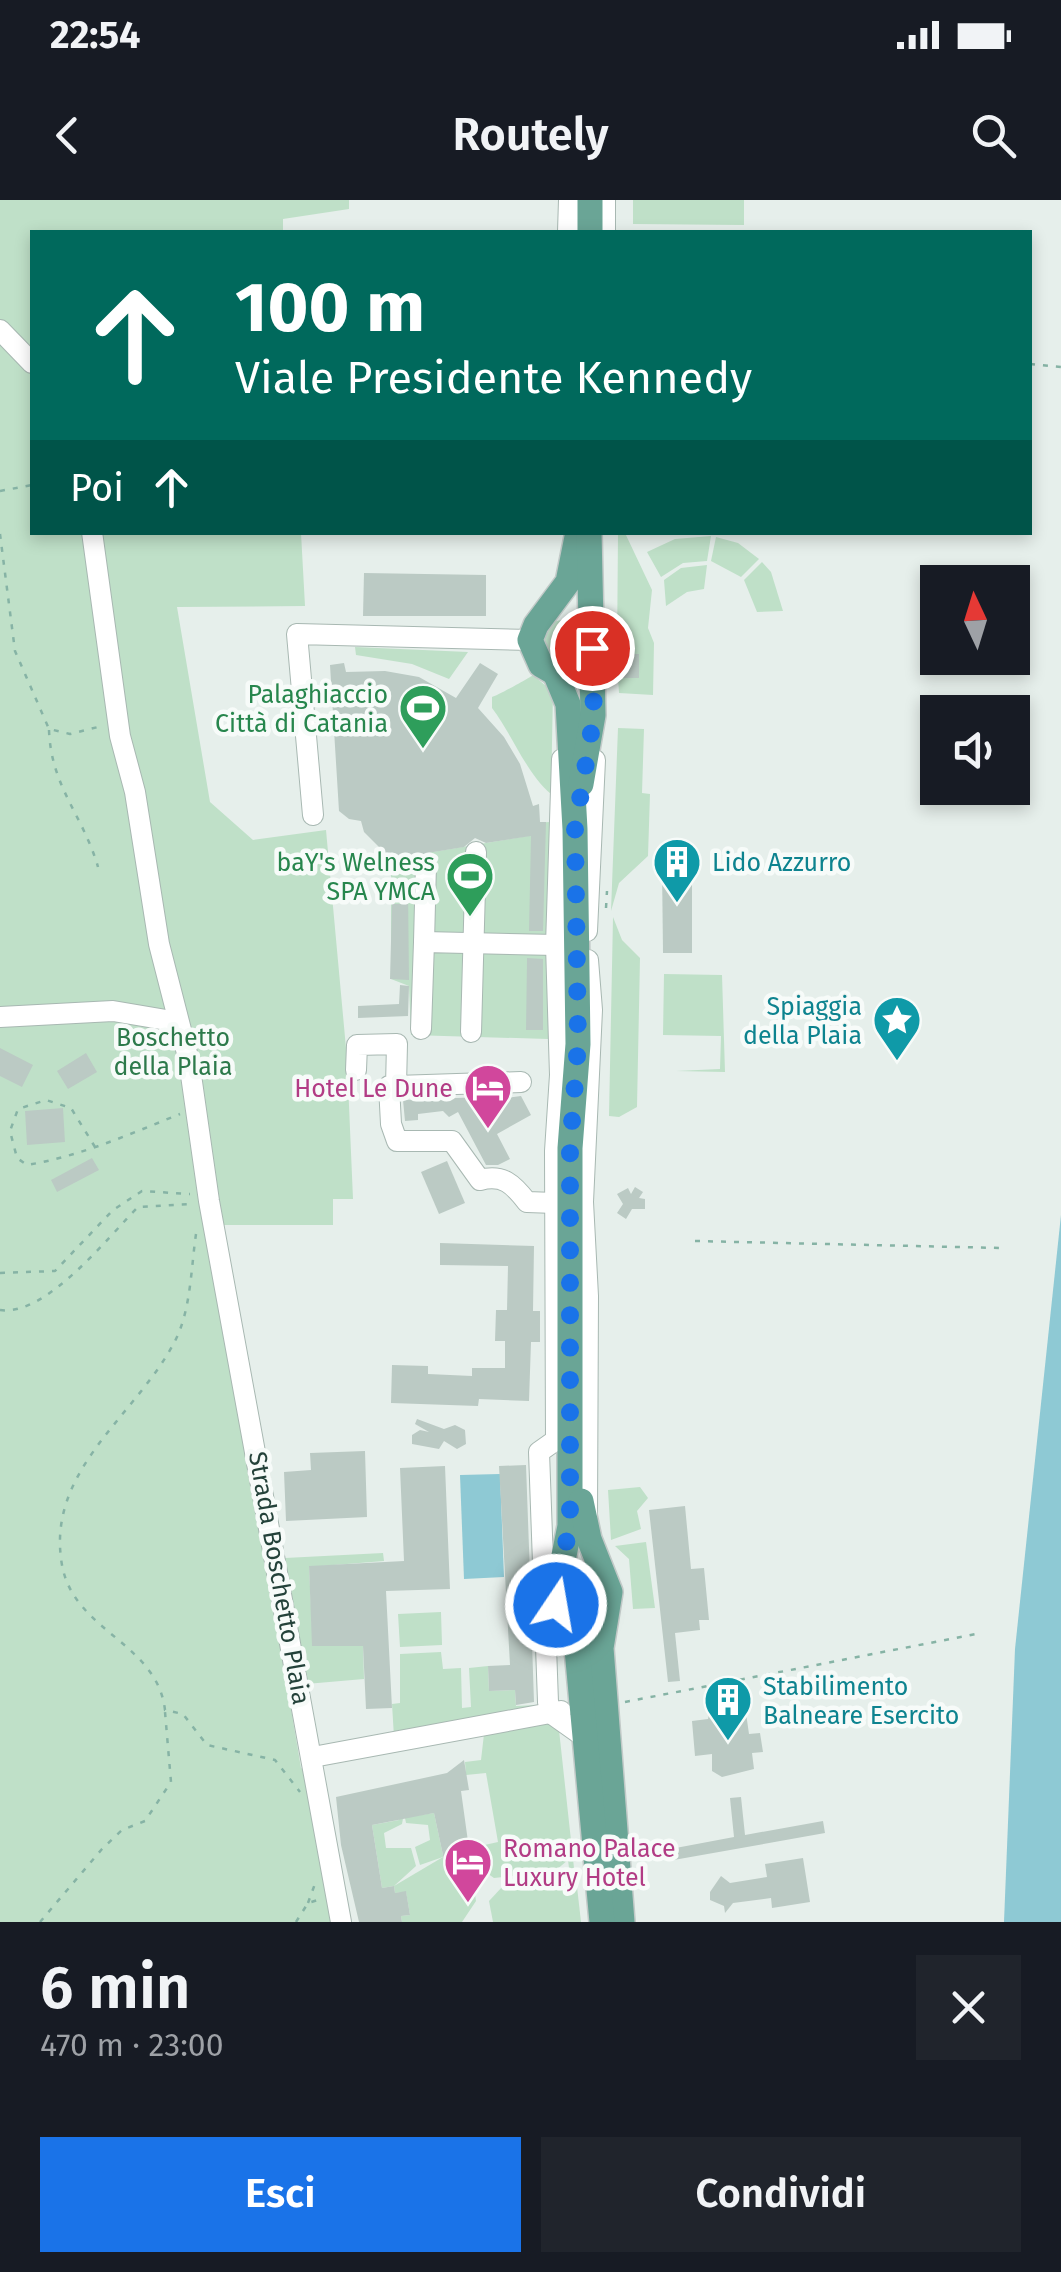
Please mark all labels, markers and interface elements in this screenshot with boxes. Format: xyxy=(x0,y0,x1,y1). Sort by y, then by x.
text: 22:54 xyxy=(50,12,141,58)
icon: back xyxy=(40,108,95,163)
text: Routely xyxy=(452,108,609,162)
icon: search xyxy=(966,108,1021,163)
text: 100 m xyxy=(235,266,425,350)
icon: ahead xyxy=(70,270,200,400)
text: Viale Presidente Kennedy xyxy=(235,351,752,405)
icon: ahead xyxy=(144,460,199,515)
text: Poi xyxy=(70,465,124,511)
north arrow xyxy=(920,565,1030,675)
map controls xyxy=(920,565,1030,805)
pin xyxy=(550,606,635,691)
icon: arrive xyxy=(565,621,620,676)
place label: Palaghiaccio Città di Catania xyxy=(215,680,388,739)
sports icon: Palaghiaccio Città di Catania xyxy=(397,682,449,750)
button: sound xyxy=(920,695,1030,805)
building icon: Lido Azzurro xyxy=(651,836,703,904)
place label: baY's Welness SPA YMCA xyxy=(277,848,436,907)
place label: Lido Azzurro xyxy=(712,848,851,878)
sports icon: baY's Welness SPA YMCA xyxy=(444,850,496,918)
place label: Spiaggia della Plaia xyxy=(743,992,862,1051)
place icon: Spiaggia della Plaia xyxy=(871,994,923,1062)
park label: Boschetto della Plaia xyxy=(113,1023,233,1082)
hotel icon: Hotel Le Dune xyxy=(462,1062,514,1130)
place label: Hotel Le Dune xyxy=(294,1074,453,1104)
street label: Strada Boschetto Plaia xyxy=(242,1449,316,1707)
position arrow xyxy=(504,1553,608,1657)
place label: Stabilimento Balneare Esercito xyxy=(763,1672,959,1731)
building icon: Stabilimento Balneare Esercito xyxy=(702,1674,754,1742)
place label: Romano Palace Luxury Hotel xyxy=(503,1834,676,1893)
hotel icon: Romano Palace Luxury Hotel xyxy=(442,1836,494,1904)
text: 6 min xyxy=(40,1952,191,2024)
button: close xyxy=(916,1955,1021,2060)
text: 470 m · 23:00 xyxy=(40,2026,224,2064)
button: Esci xyxy=(40,2137,521,2252)
button: Condividi xyxy=(541,2137,1021,2252)

